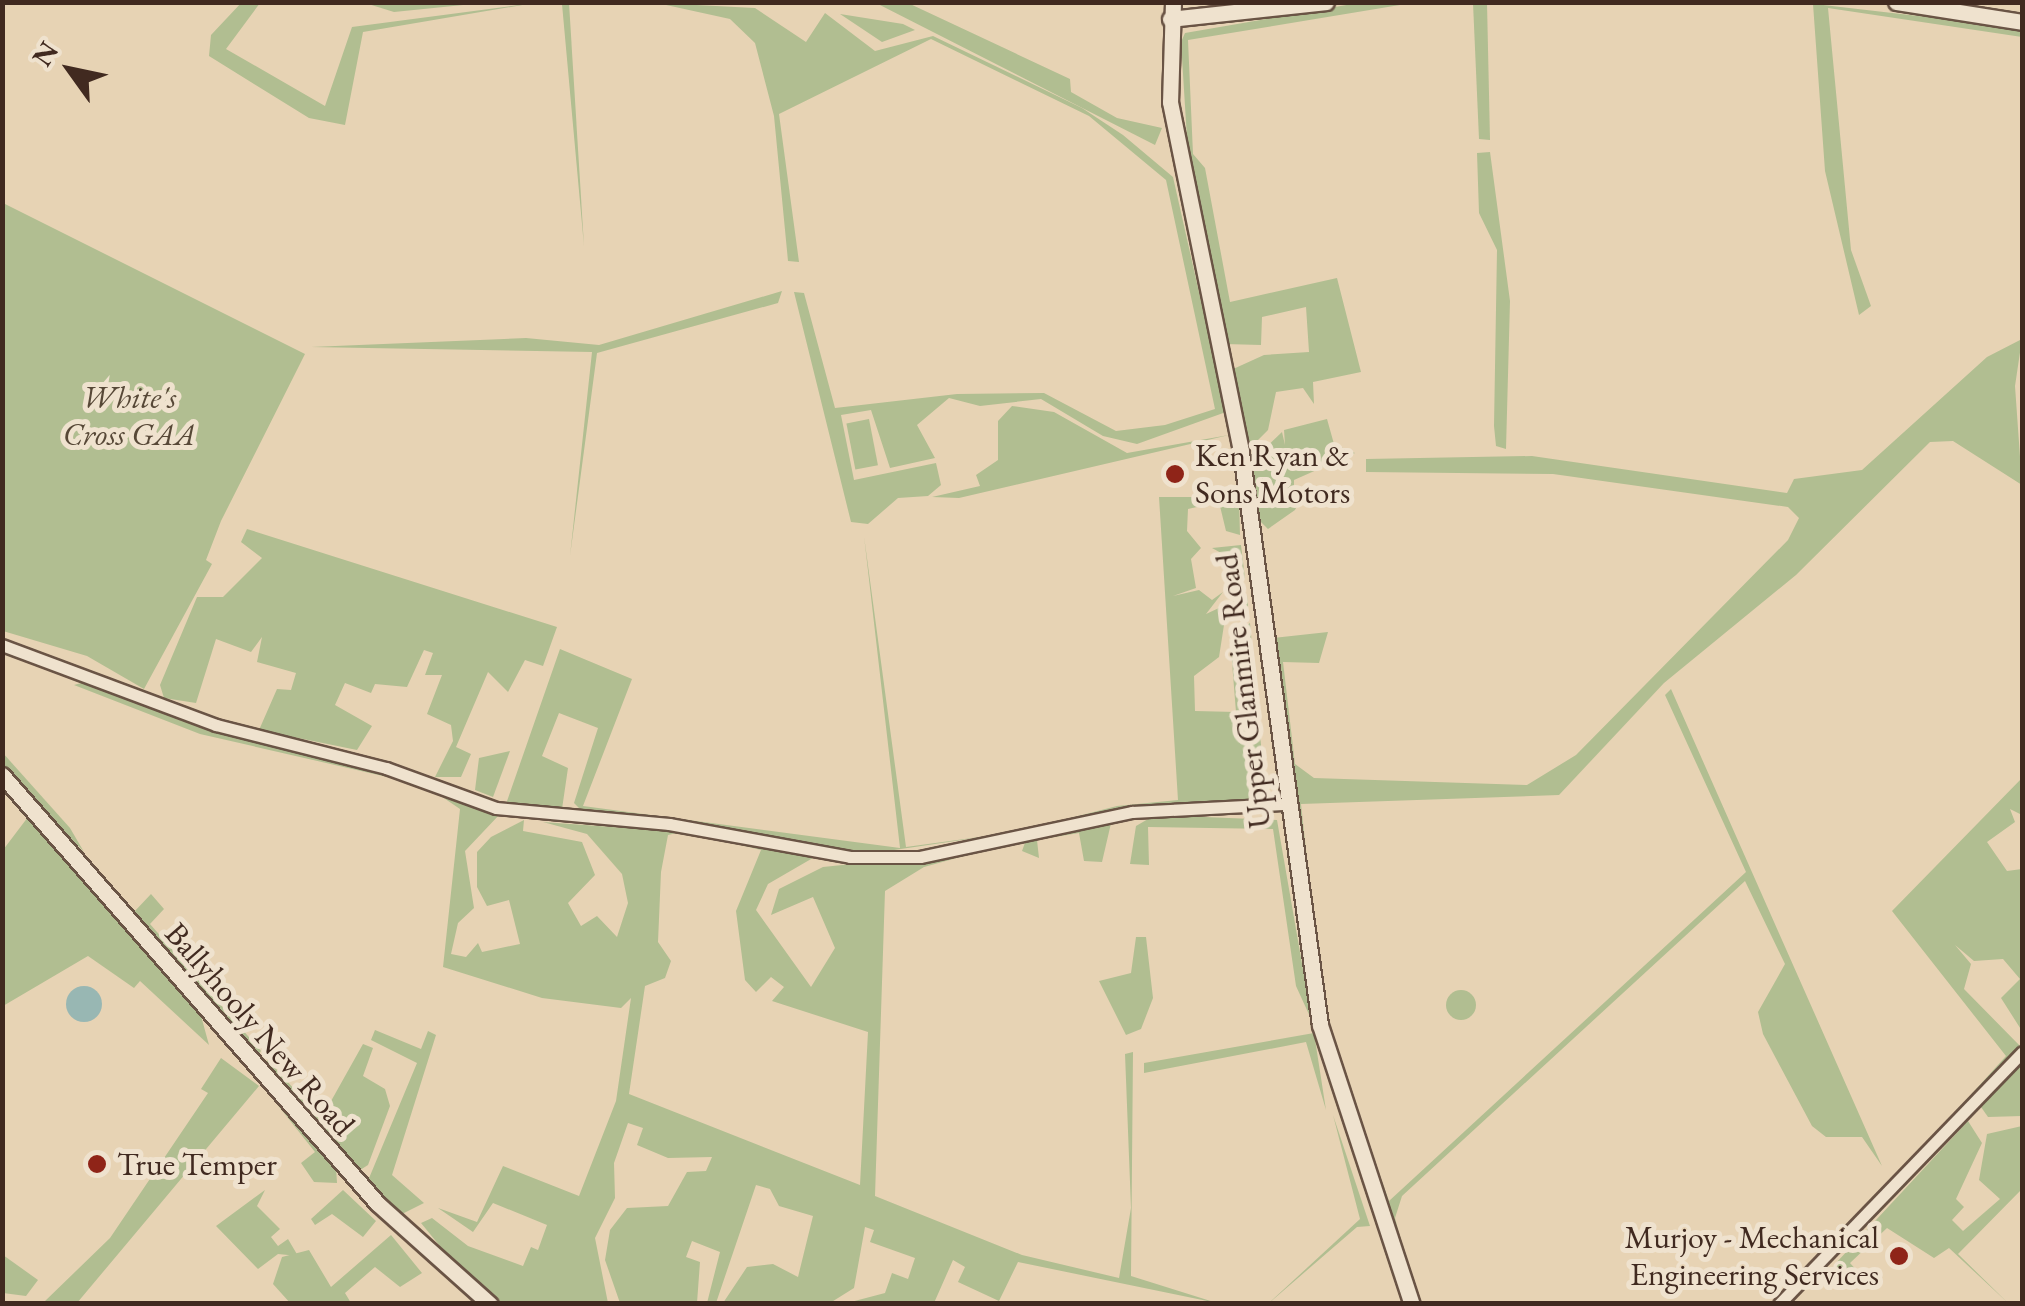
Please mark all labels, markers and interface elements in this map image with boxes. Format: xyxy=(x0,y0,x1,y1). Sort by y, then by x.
north arrow xyxy=(20,20,120,120)
text: N xyxy=(24,34,66,73)
park label: White's Cross GAA xyxy=(63,379,195,454)
place label: Ken Ryan & Sons Motors xyxy=(1195,437,1350,512)
marker: Ken Ryan & Sons Motors xyxy=(1164,463,1186,485)
street label: Upper Glanmire Road xyxy=(1207,552,1279,830)
street label: Ballyhooly New Road xyxy=(157,915,363,1143)
place label: True Temper xyxy=(117,1145,277,1183)
marker: True Temper xyxy=(86,1153,108,1175)
place label: Murjoy - Mechanical Engineering Services xyxy=(1624,1219,1879,1294)
marker: Murjoy - Mechanical Engineering Services xyxy=(1888,1245,1910,1267)

